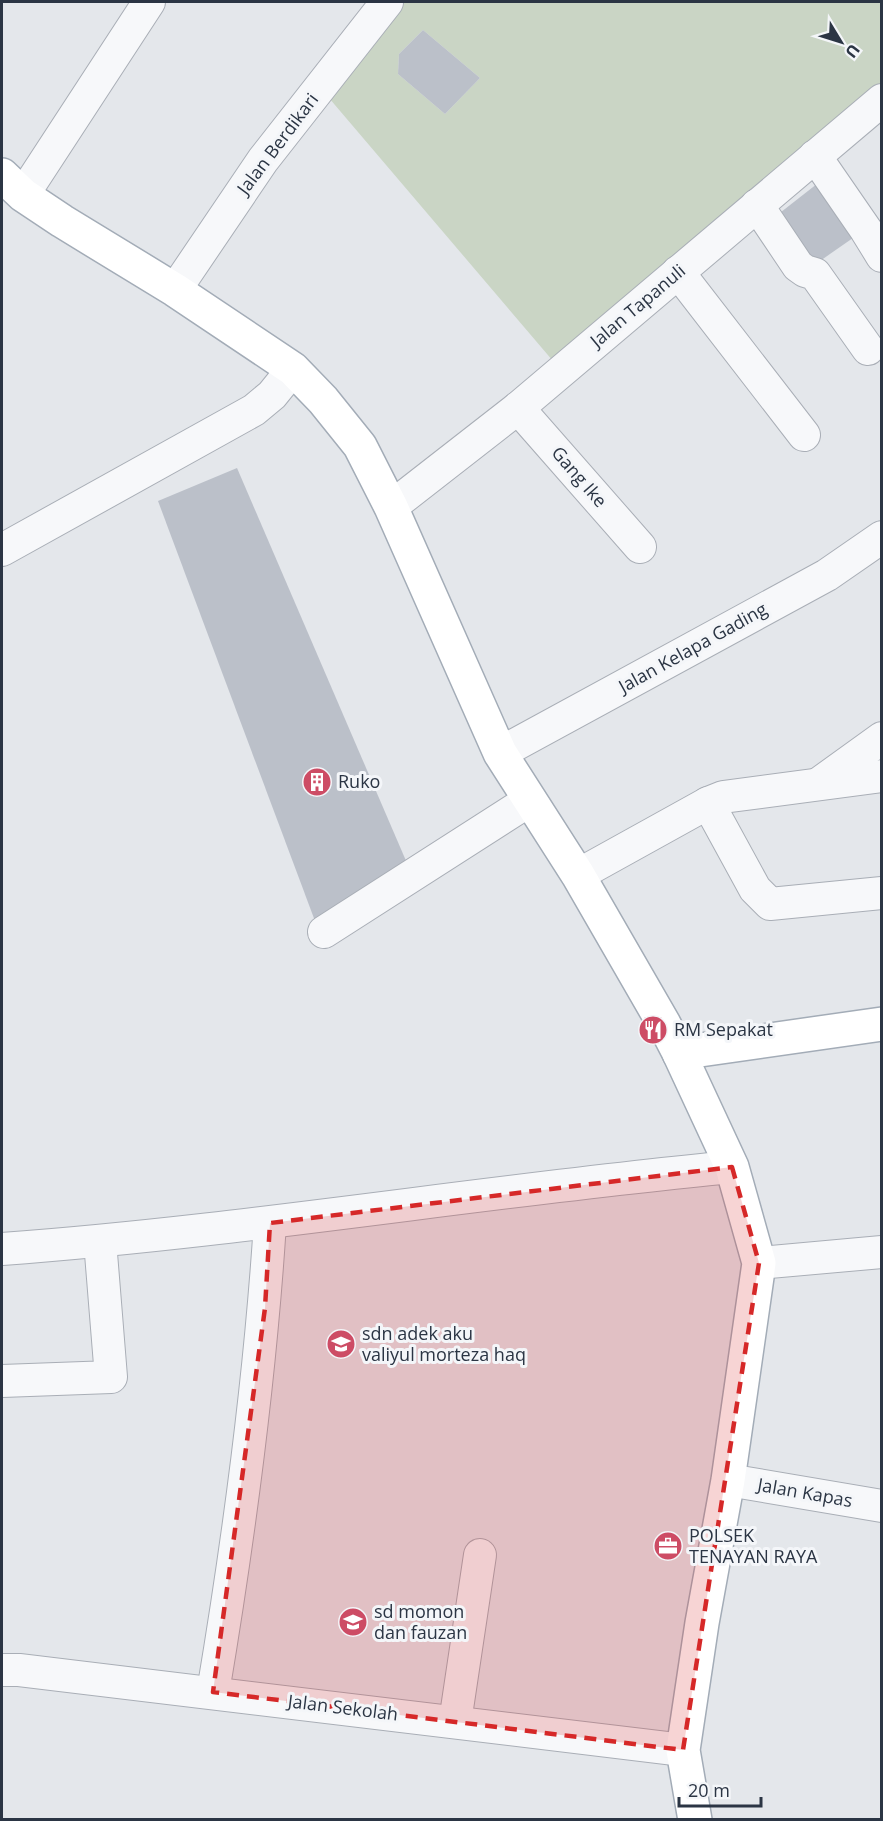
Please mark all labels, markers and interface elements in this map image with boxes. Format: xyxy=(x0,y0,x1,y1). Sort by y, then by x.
north arrow xyxy=(811,12,871,72)
text: U xyxy=(840,40,865,63)
street label: Jalan Berdikari xyxy=(230,88,323,201)
street label: Jalan Tapanuli xyxy=(583,258,690,353)
street label: Gang Ike xyxy=(547,441,613,512)
street label: Jalan Kelapa Gading xyxy=(612,596,771,699)
building icon: Ruko xyxy=(301,766,333,798)
place label: Ruko xyxy=(338,769,380,793)
restaurant icon: RM Sepakat xyxy=(637,1014,669,1046)
place label: RM Sepakat xyxy=(674,1017,773,1041)
place label: sdn adek aku valiyul morteza haq xyxy=(362,1321,526,1366)
school or university icon: sdn adek aku valiyul morteza haq xyxy=(325,1328,357,1360)
street label: Jalan Kapas xyxy=(754,1472,854,1512)
place label: POLSEK TENAYAN RAYA xyxy=(689,1523,818,1568)
office icon: POLSEK TENAYAN RAYA xyxy=(652,1530,684,1562)
place label: sd momon dan fauzan xyxy=(374,1599,467,1644)
school or university icon: sd momon dan fauzan xyxy=(337,1606,369,1638)
street label: Jalan Sekolah xyxy=(285,1688,400,1726)
scale bar xyxy=(679,1770,762,1808)
text: 20 m xyxy=(688,1778,730,1802)

